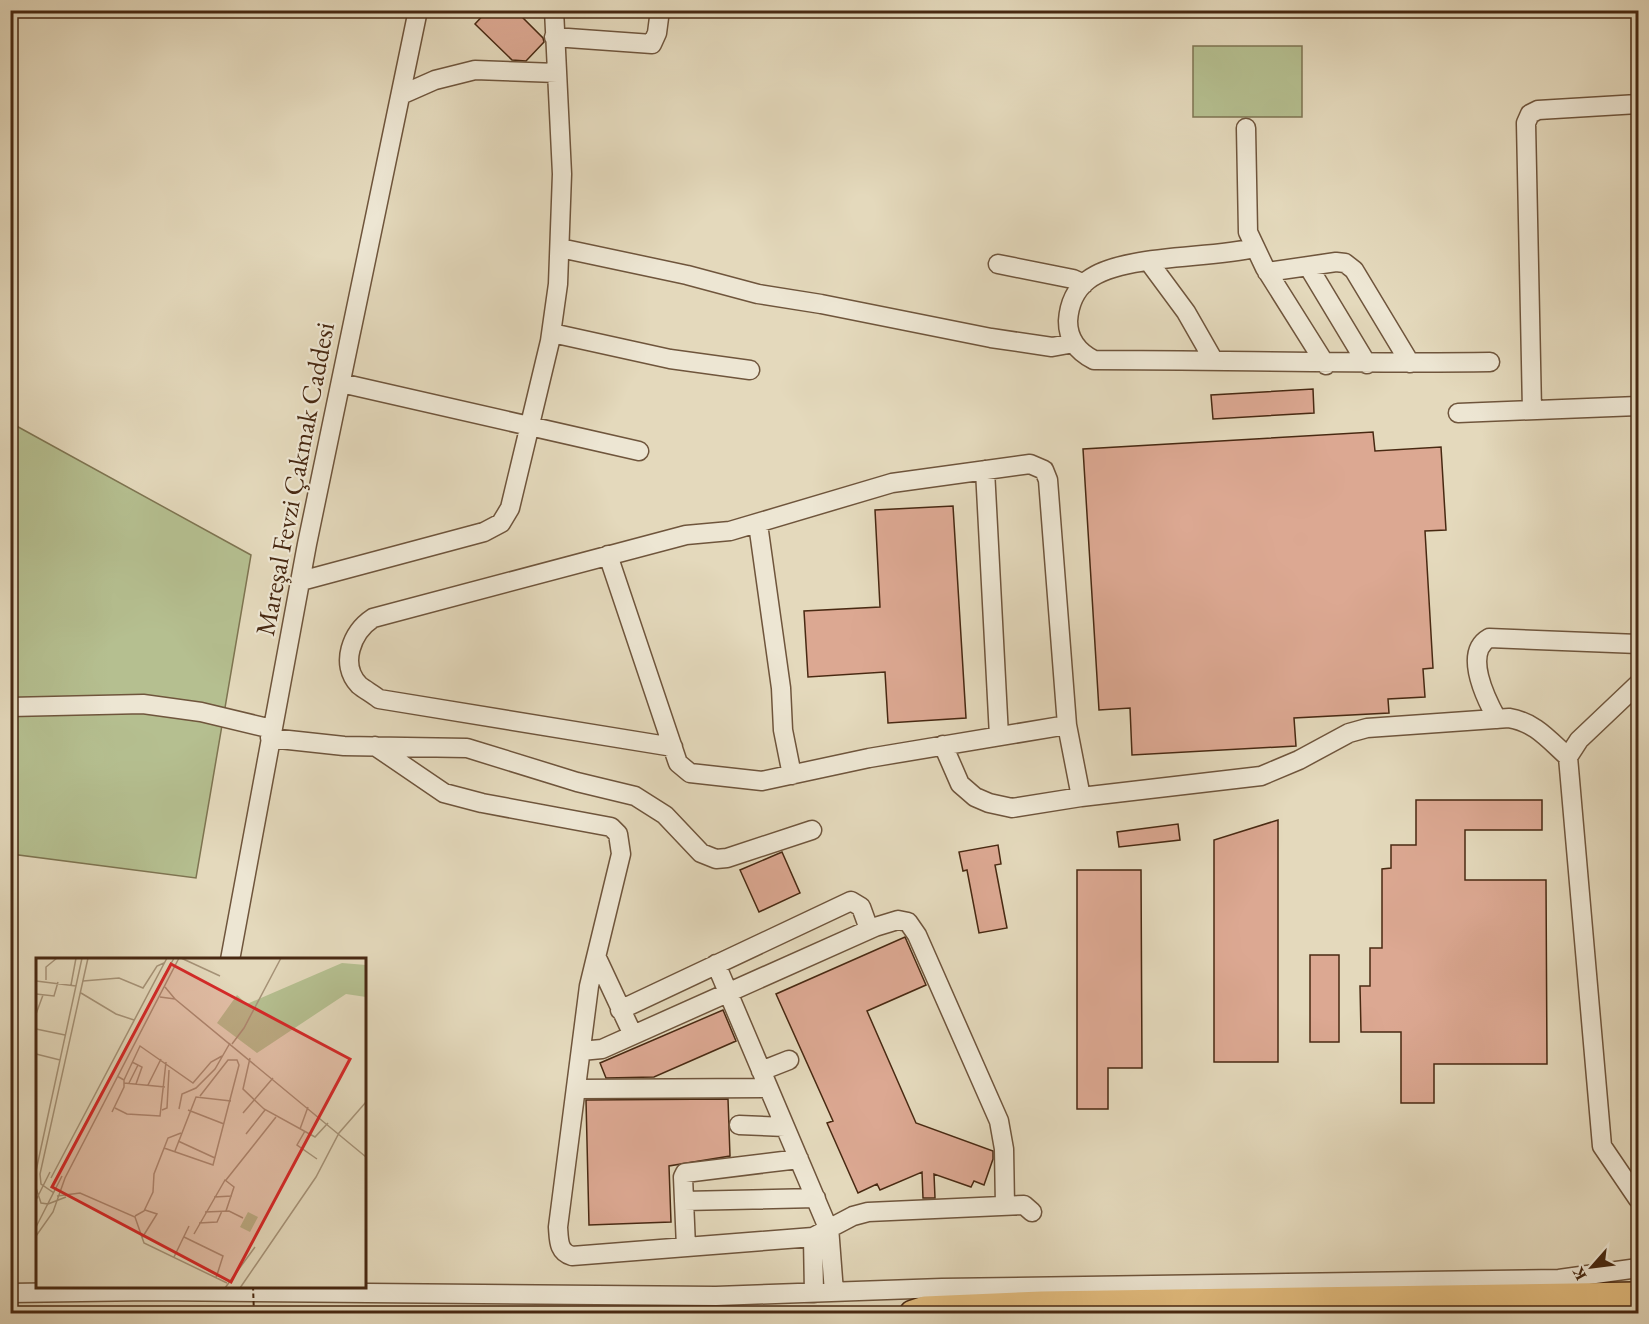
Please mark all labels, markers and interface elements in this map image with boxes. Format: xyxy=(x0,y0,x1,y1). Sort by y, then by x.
street label: Mareşal Fevzi Çakmak Caddesi xyxy=(247,319,342,639)
inset map xyxy=(36,958,366,1288)
north arrow xyxy=(1562,1237,1622,1297)
text: K xyxy=(1567,1263,1591,1284)

